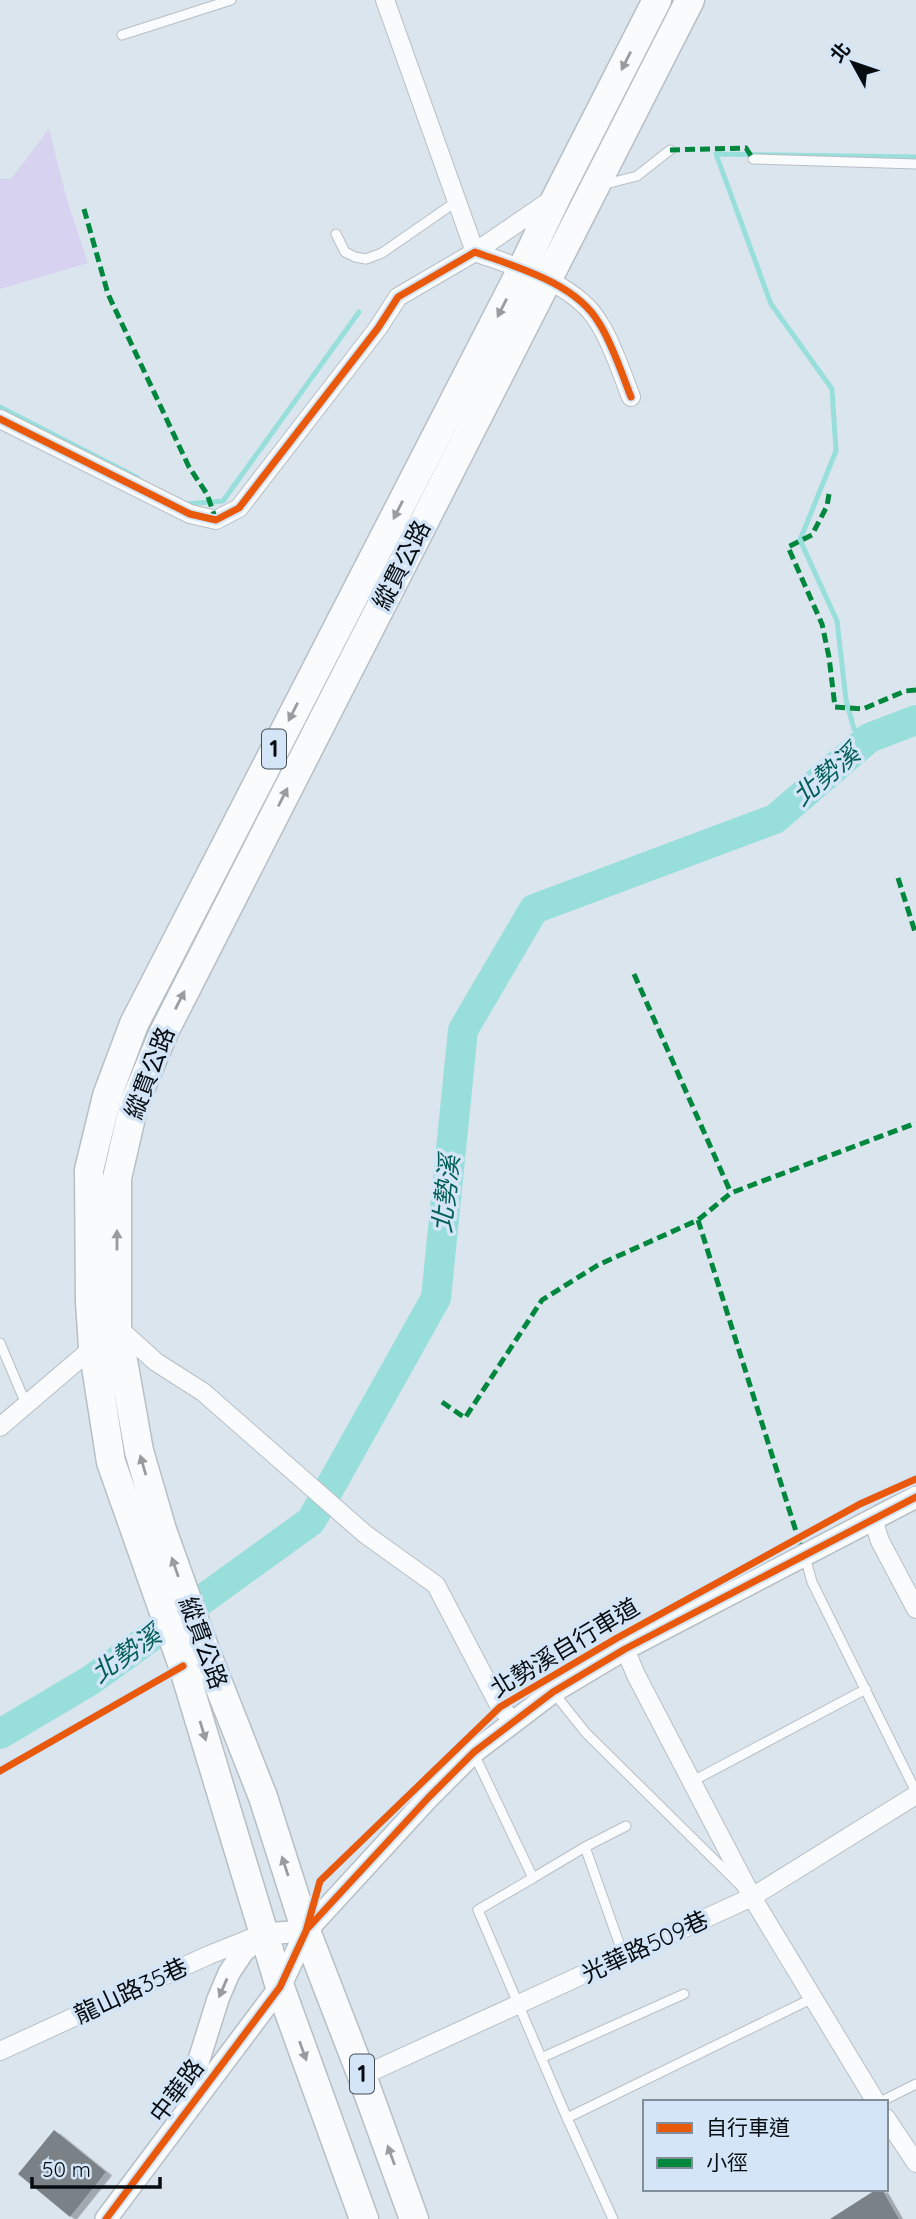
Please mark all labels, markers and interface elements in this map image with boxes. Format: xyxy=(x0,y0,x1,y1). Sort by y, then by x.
north arrow xyxy=(818,28,888,98)
text: 北 xyxy=(825,37,855,67)
one-way arrow xyxy=(621,51,632,71)
one-way arrow xyxy=(496,298,507,318)
one-way arrow xyxy=(392,500,403,520)
street label: 縱貫公路 xyxy=(366,515,436,614)
one-way arrow xyxy=(288,702,299,722)
road number: 1 xyxy=(262,730,286,768)
water label: 北勢溪 xyxy=(785,734,869,812)
one-way arrow xyxy=(277,787,288,807)
one-way arrow xyxy=(175,990,186,1010)
street label: 縱貫公路 xyxy=(118,1022,180,1123)
water label: 北勢溪 xyxy=(425,1149,466,1234)
one-way arrow xyxy=(111,1229,123,1251)
one-way arrow xyxy=(138,1454,148,1475)
one-way arrow xyxy=(169,1557,180,1578)
street label: 北勢溪自行車道 xyxy=(485,1591,644,1703)
street label: 縱貫公路 xyxy=(173,1592,234,1693)
water label: 北勢溪 xyxy=(84,1615,170,1689)
one-way arrow xyxy=(198,1721,208,1742)
one-way arrow xyxy=(279,1855,290,1876)
street label: 光華路509巷 xyxy=(576,1904,713,1989)
street label: 龍山路35巷 xyxy=(69,1951,192,2029)
one-way arrow xyxy=(217,1978,229,1998)
one-way arrow xyxy=(298,2041,309,2062)
street label: 中華路 xyxy=(143,2053,210,2128)
road number: 1 xyxy=(350,2054,374,2094)
legend xyxy=(643,2100,888,2191)
text: 自行車道 xyxy=(706,2114,790,2140)
one-way arrow xyxy=(385,2144,396,2165)
scale bar xyxy=(32,2146,159,2190)
text: 小徑 xyxy=(706,2149,748,2175)
text: 50 m xyxy=(42,2156,91,2182)

